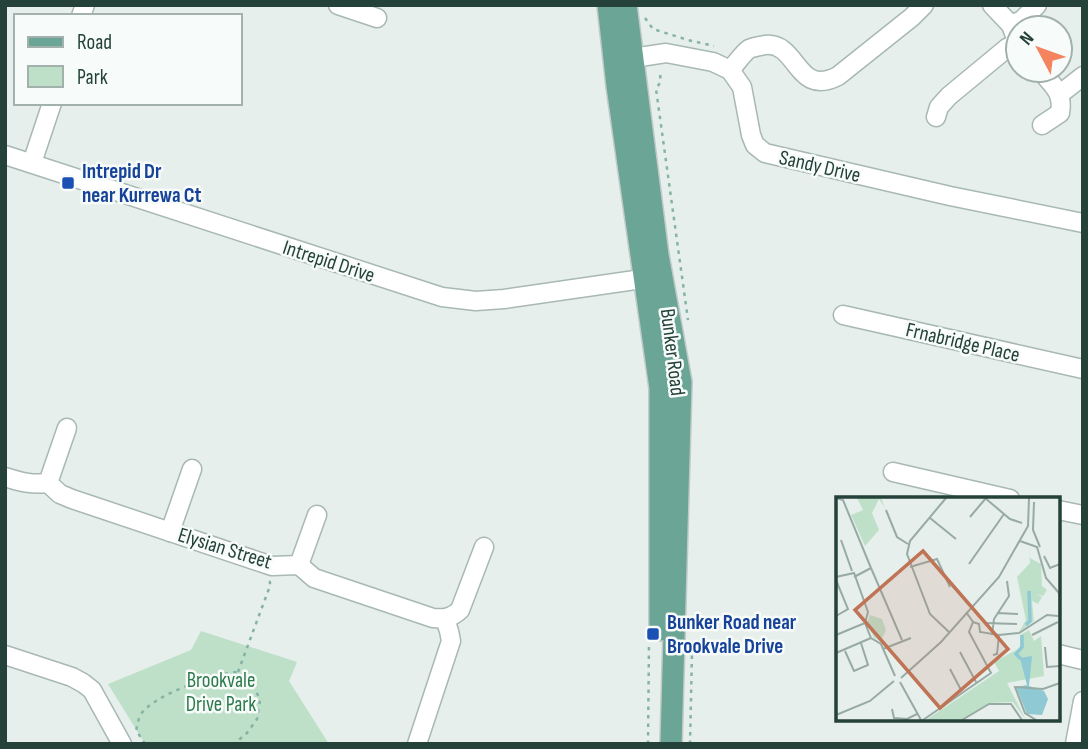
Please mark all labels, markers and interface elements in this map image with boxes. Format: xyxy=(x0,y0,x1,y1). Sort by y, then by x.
legend xyxy=(14,14,242,105)
north arrow xyxy=(1004,14,1074,84)
text: N xyxy=(1015,27,1039,50)
text: Road xyxy=(77,30,112,55)
text: Park xyxy=(77,65,108,90)
street label: Sandy Drive xyxy=(777,145,863,188)
place label: Intrepid Dr near Kurrewa Ct xyxy=(82,159,202,208)
marker: Intrepid Dr near Kurrewa Ct xyxy=(60,175,76,191)
street label: Intrepid Drive xyxy=(280,235,378,288)
street label: Bunker Road xyxy=(655,307,690,397)
street label: Frnabridge Place xyxy=(903,317,1022,368)
inset map xyxy=(836,497,1060,721)
street label: Elysian Street xyxy=(175,522,275,575)
place label: Bunker Road near Brookvale Drive xyxy=(667,610,797,659)
marker: Bunker Road near Brookvale Drive xyxy=(645,626,661,642)
park label: Brookvale Drive Park xyxy=(186,668,256,717)

